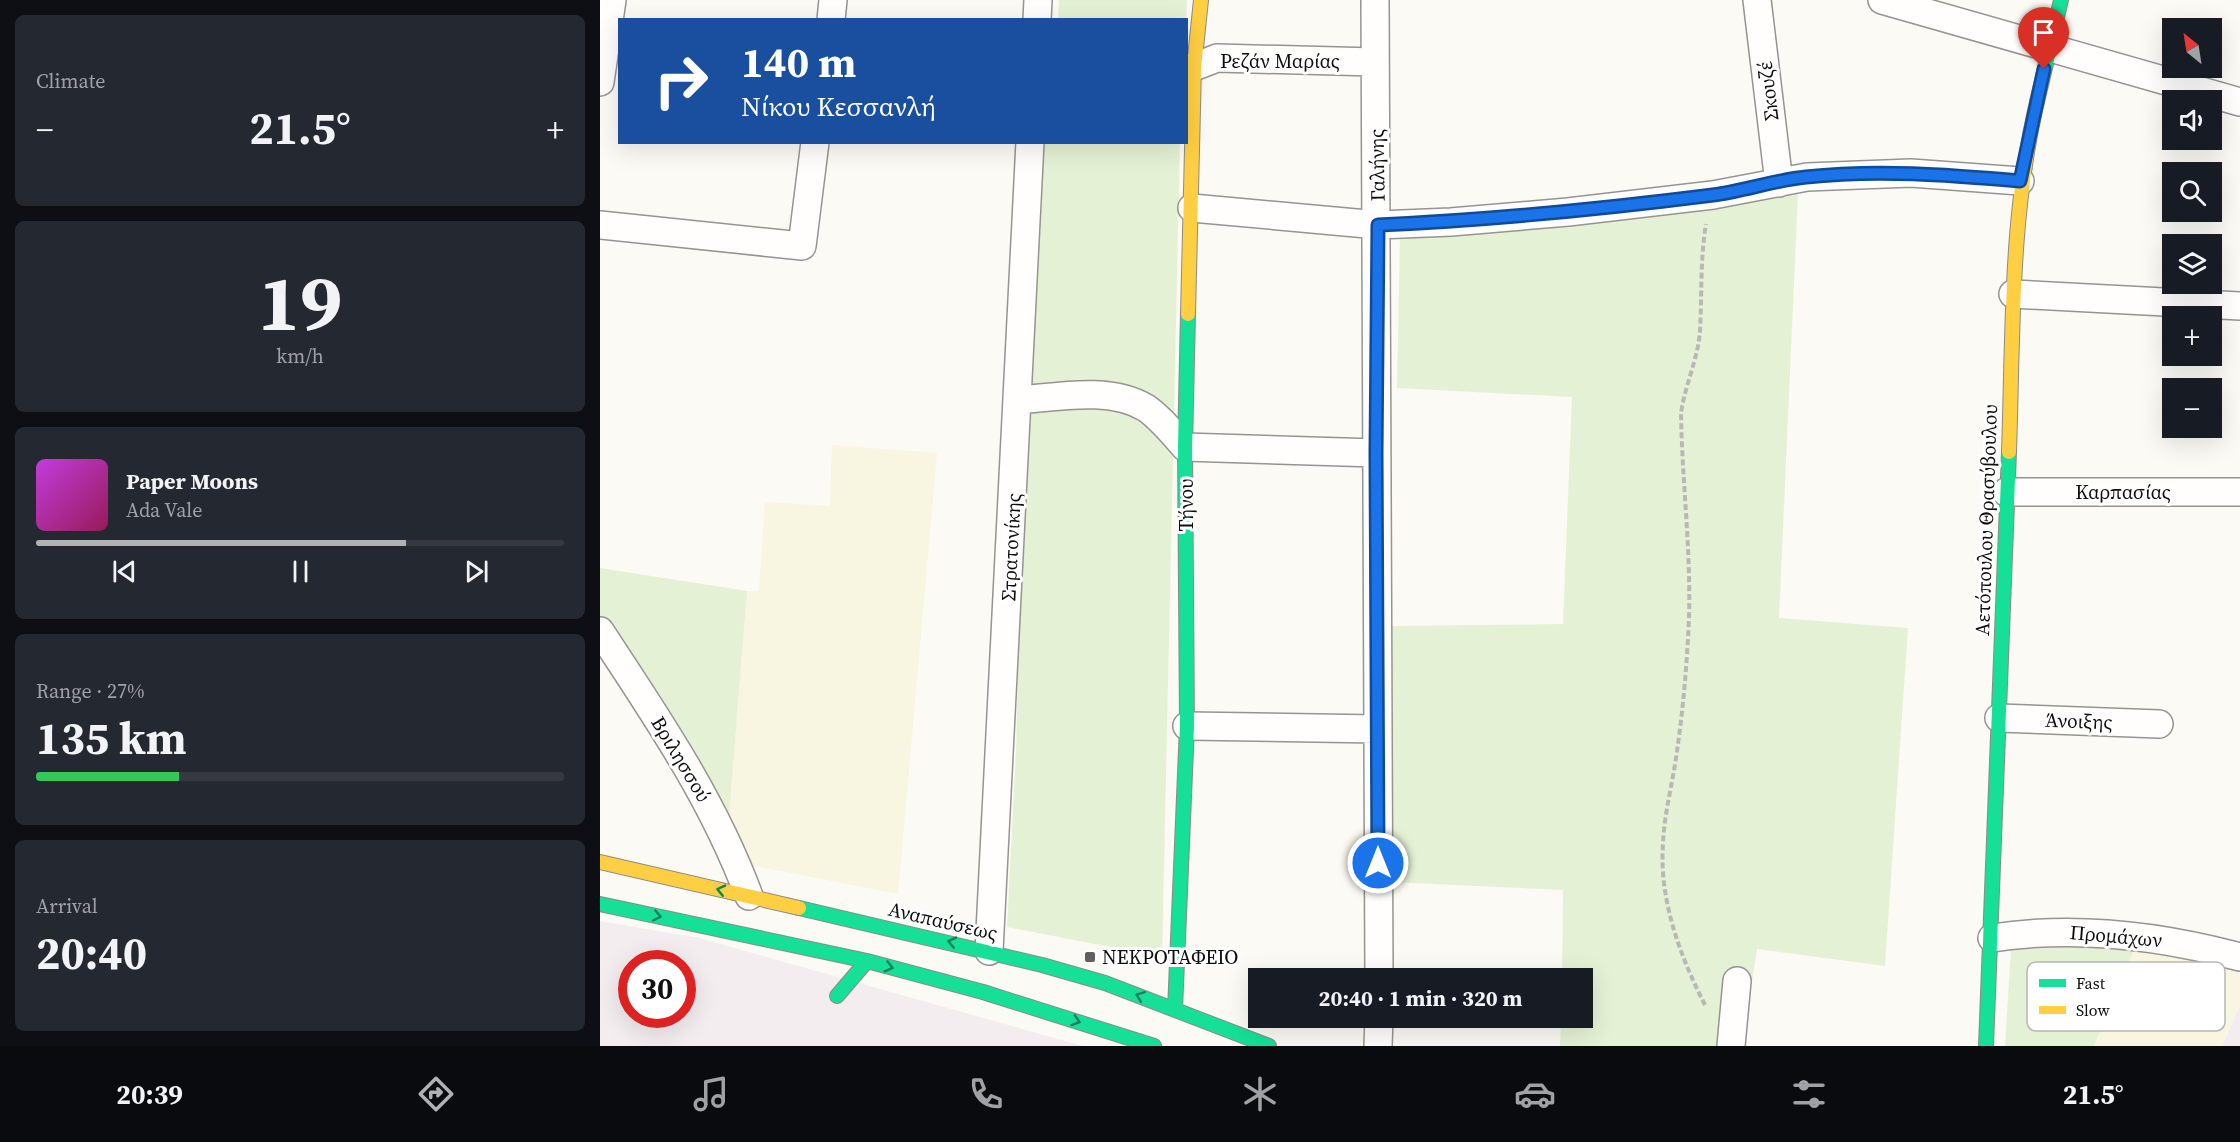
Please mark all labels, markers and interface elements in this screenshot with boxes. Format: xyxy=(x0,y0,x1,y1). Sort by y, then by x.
pin xyxy=(2018,7,2069,69)
icon: arrive xyxy=(2027,16,2060,49)
north arrow xyxy=(2162,18,2222,78)
map controls xyxy=(2162,18,2222,438)
text: 140 m xyxy=(741,33,856,91)
icon: right xyxy=(642,42,720,120)
street label: Ρεζάν Μαρίας xyxy=(1220,47,1340,75)
street label: Σκουζέ xyxy=(1750,60,1786,122)
text: Climate xyxy=(36,67,105,95)
text: Νίκου Κεσσανλή xyxy=(741,88,936,125)
button: sound xyxy=(2162,90,2222,150)
text: 21.5° xyxy=(249,97,351,159)
text: − xyxy=(36,107,54,152)
text: + xyxy=(547,107,564,152)
street label: Γαλήνης xyxy=(1362,128,1392,202)
button: search xyxy=(2162,162,2222,222)
button: layers xyxy=(2162,234,2222,294)
text: 19 xyxy=(258,249,342,356)
button: + xyxy=(2162,306,2222,366)
text: km/h xyxy=(276,342,324,370)
button: − xyxy=(2162,378,2222,438)
street label: Αετόπουλου Θρασύβουλου xyxy=(1968,404,2004,636)
text: Paper Moons xyxy=(126,466,258,496)
street label: Καρπασίας xyxy=(2075,478,2171,506)
street label: Τήνου xyxy=(1172,479,1200,531)
street label: Στρατονίκης xyxy=(994,492,1028,602)
text: Ada Vale xyxy=(126,496,202,524)
icon: previous xyxy=(108,555,141,588)
icon: pause xyxy=(284,555,317,588)
icon: next xyxy=(460,555,493,588)
text: Range · 27% xyxy=(36,677,145,705)
street label: Άνοιξης xyxy=(2045,706,2113,736)
text: 135 km xyxy=(36,707,187,769)
street label: Βριλησσού xyxy=(644,711,718,807)
position arrow xyxy=(1346,831,1410,895)
one-way arrow xyxy=(717,884,727,897)
text: Arrival xyxy=(36,892,98,920)
street label: Αναπαύσεως xyxy=(886,895,1000,947)
one-way arrow xyxy=(652,909,662,922)
street label: Προμάχων xyxy=(2069,918,2164,954)
text: 20:40 xyxy=(36,922,147,984)
one-way arrow xyxy=(948,937,958,950)
place label: ΝΕΚΡΟΤΑΦΕΙΟ xyxy=(1102,943,1238,971)
speed limit sign: 30 xyxy=(618,950,696,1028)
marker: ΝΕΚΡΟΤΑΦΕΙΟ xyxy=(1083,950,1097,964)
one-way arrow xyxy=(884,959,894,972)
legend xyxy=(2027,962,2225,1031)
text: Fast xyxy=(2076,972,2106,994)
text: 20:40 · 1 min · 320 m xyxy=(1319,983,1522,1013)
one-way arrow xyxy=(1135,991,1145,1004)
text: Slow xyxy=(2076,999,2111,1021)
one-way arrow xyxy=(1070,1014,1081,1026)
icon: directions xyxy=(415,1073,457,1115)
icon: music xyxy=(690,1073,732,1115)
icon: phone xyxy=(965,1073,1007,1115)
icon: climate xyxy=(1239,1073,1281,1115)
icon: car xyxy=(1514,1073,1556,1115)
icon: filters xyxy=(1788,1073,1830,1115)
text: 20:39 xyxy=(116,1076,183,1113)
text: 21.5° xyxy=(2063,1076,2124,1113)

